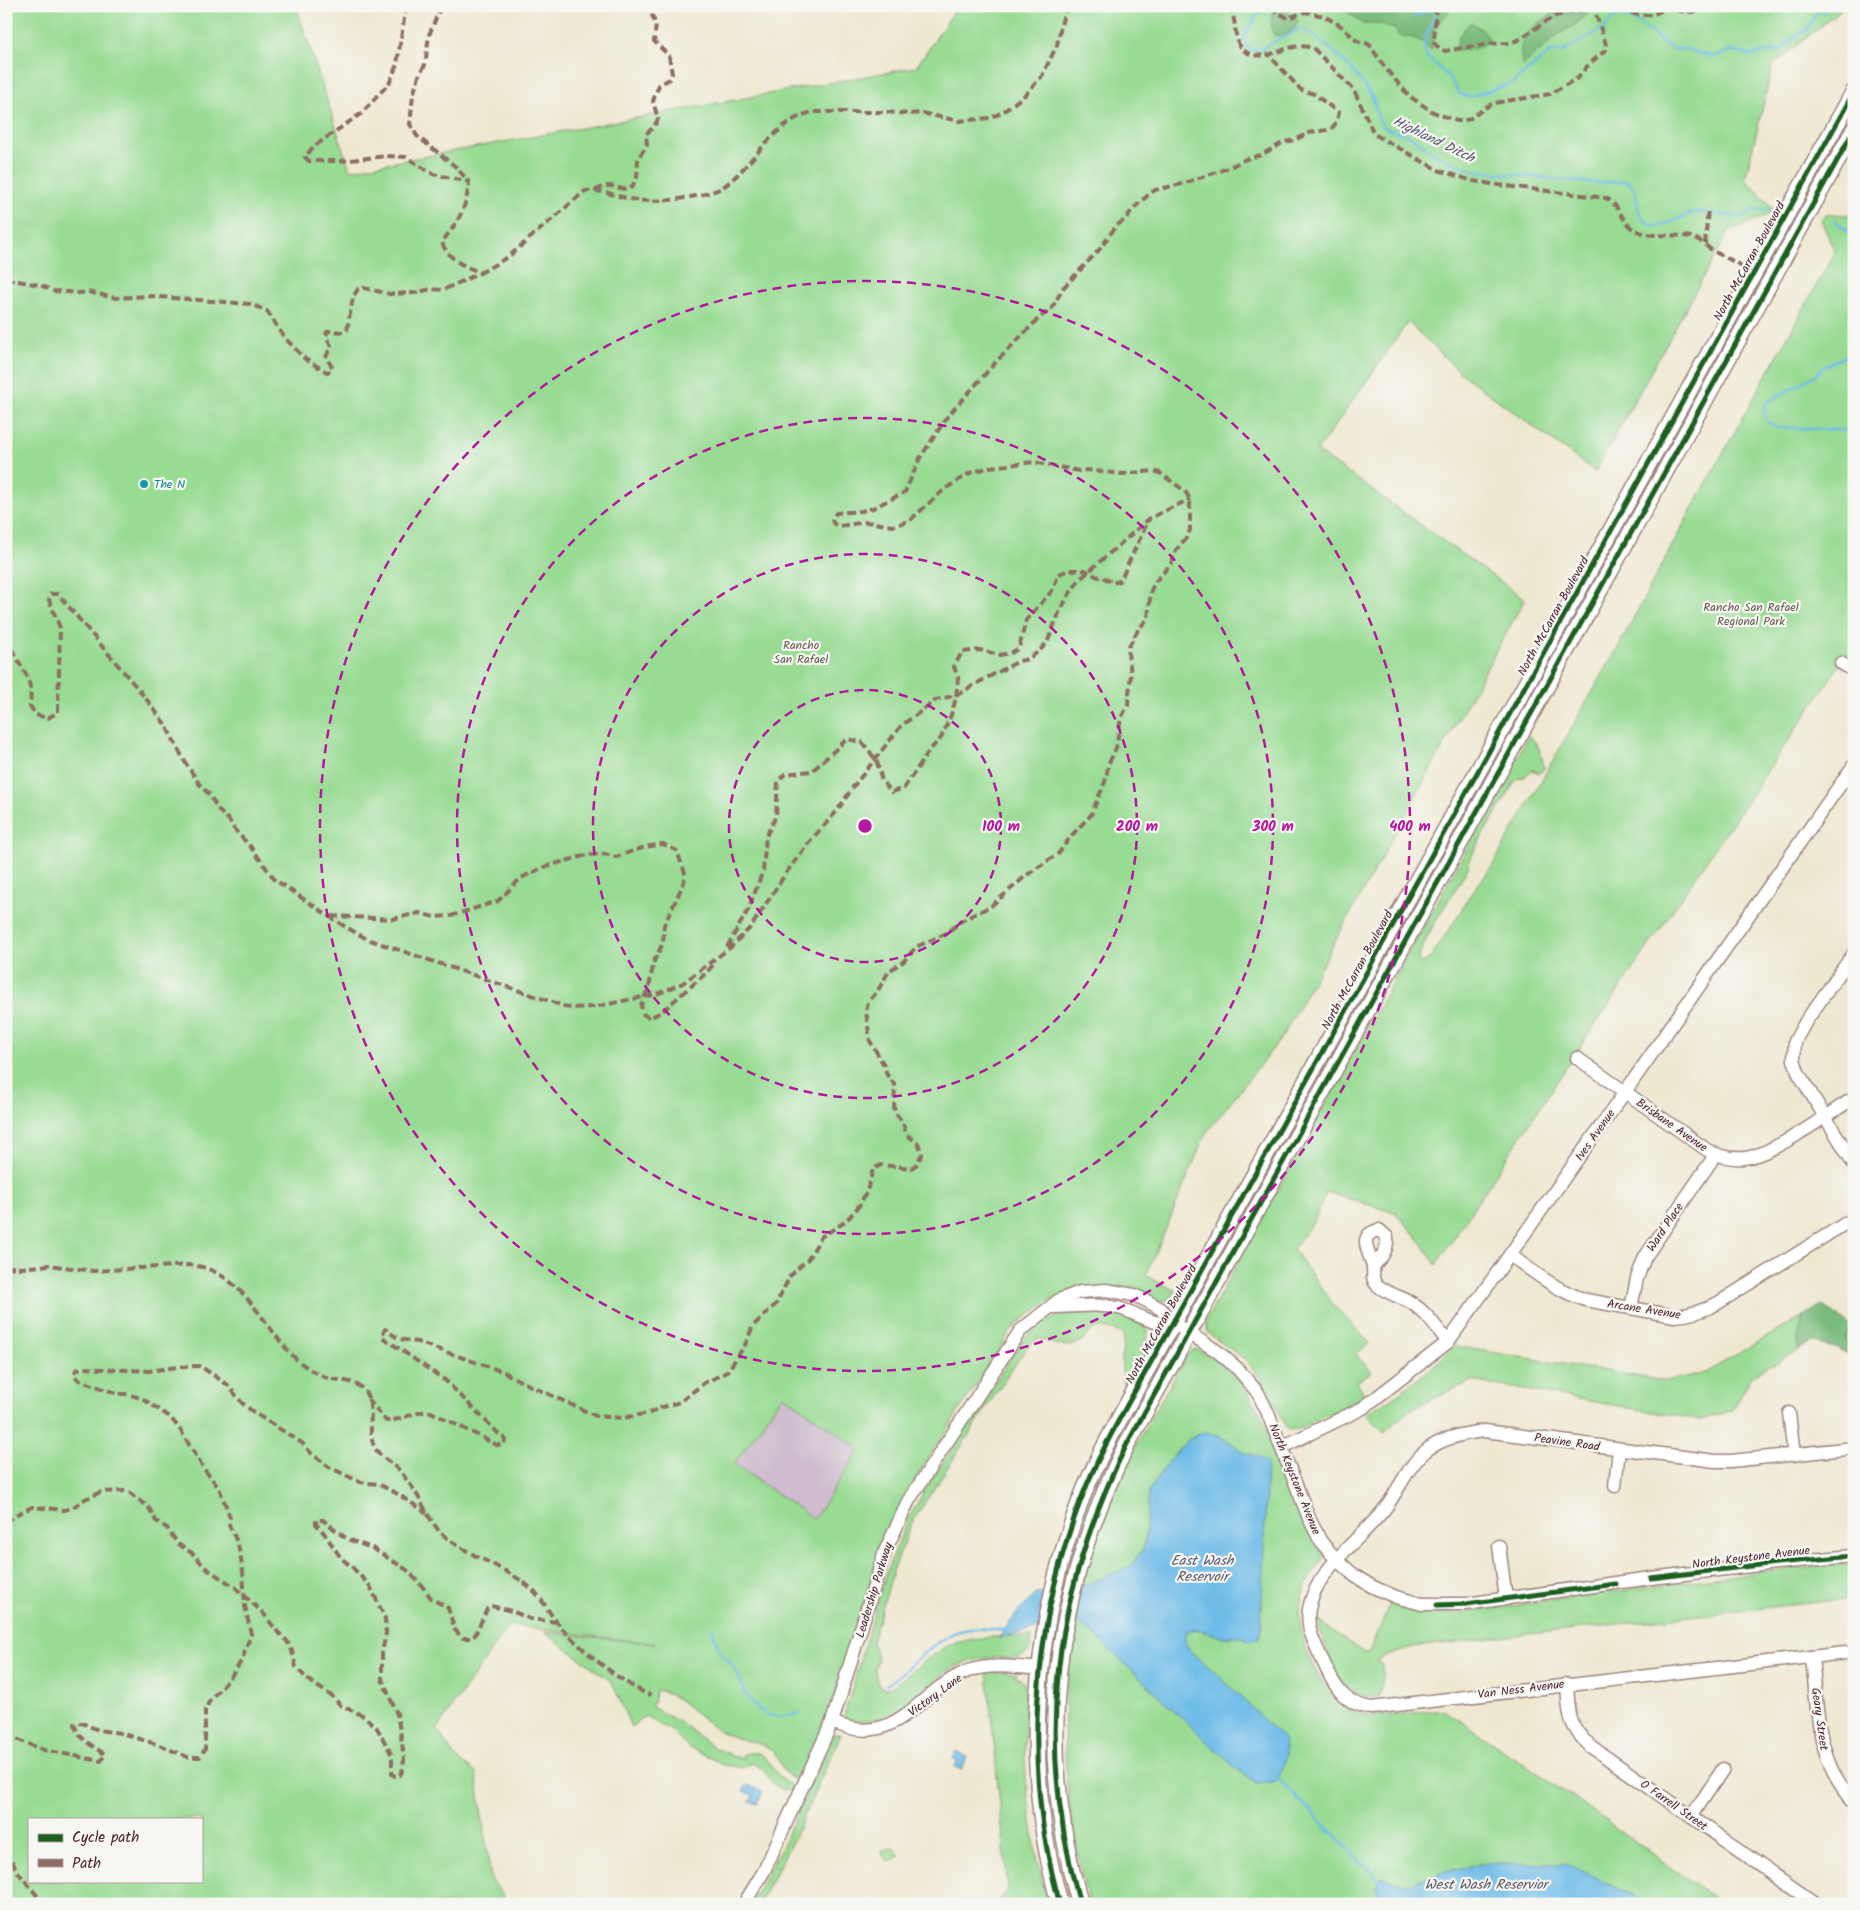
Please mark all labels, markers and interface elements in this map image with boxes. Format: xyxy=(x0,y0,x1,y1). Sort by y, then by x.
water label: Highland Ditch xyxy=(1389,111,1479,170)
street label: North McCarran Boulevard xyxy=(1709,197,1791,324)
place label: The N xyxy=(154,475,185,494)
marker: The N xyxy=(138,478,150,490)
street label: North McCarran Boulevard xyxy=(1513,552,1595,679)
park label: Rancho San Rafael Regional Park xyxy=(1703,598,1799,631)
park label: Rancho San Rafael xyxy=(774,636,828,669)
text: 100 m xyxy=(982,815,1020,839)
text: 200 m xyxy=(1116,815,1158,839)
text: 300 m xyxy=(1251,815,1294,839)
text: 400 m xyxy=(1389,815,1431,839)
centre of rings xyxy=(856,817,874,835)
street label: North McCarran Boulevard xyxy=(1317,906,1399,1033)
street label: Brisbane Avenue xyxy=(1632,1094,1712,1157)
street label: Ives Avenue xyxy=(1571,1105,1621,1165)
street label: Ward Place xyxy=(1642,1198,1689,1256)
street label: North McCarran Boulevard xyxy=(1121,1260,1203,1387)
street label: Arcane Avenue xyxy=(1606,1294,1683,1325)
street label: North Keystone Avenue xyxy=(1264,1421,1326,1538)
street label: Peavine Road xyxy=(1533,1428,1602,1457)
street label: Leadership Parkway xyxy=(851,1540,898,1640)
street label: North Keystone Avenue xyxy=(1691,1541,1812,1574)
water label: East Wash Reservoir xyxy=(1171,1550,1235,1588)
street label: Victory Lane xyxy=(904,1669,967,1722)
street label: Van Ness Avenue xyxy=(1477,1675,1566,1704)
street label: Geary Street xyxy=(1806,1686,1833,1752)
street label: O Farrell Street xyxy=(1636,1775,1712,1836)
legend xyxy=(28,1818,202,1882)
text: Cycle path xyxy=(72,1826,139,1850)
text: Path xyxy=(72,1852,101,1876)
water label: West Wash Reservior xyxy=(1425,1874,1551,1896)

